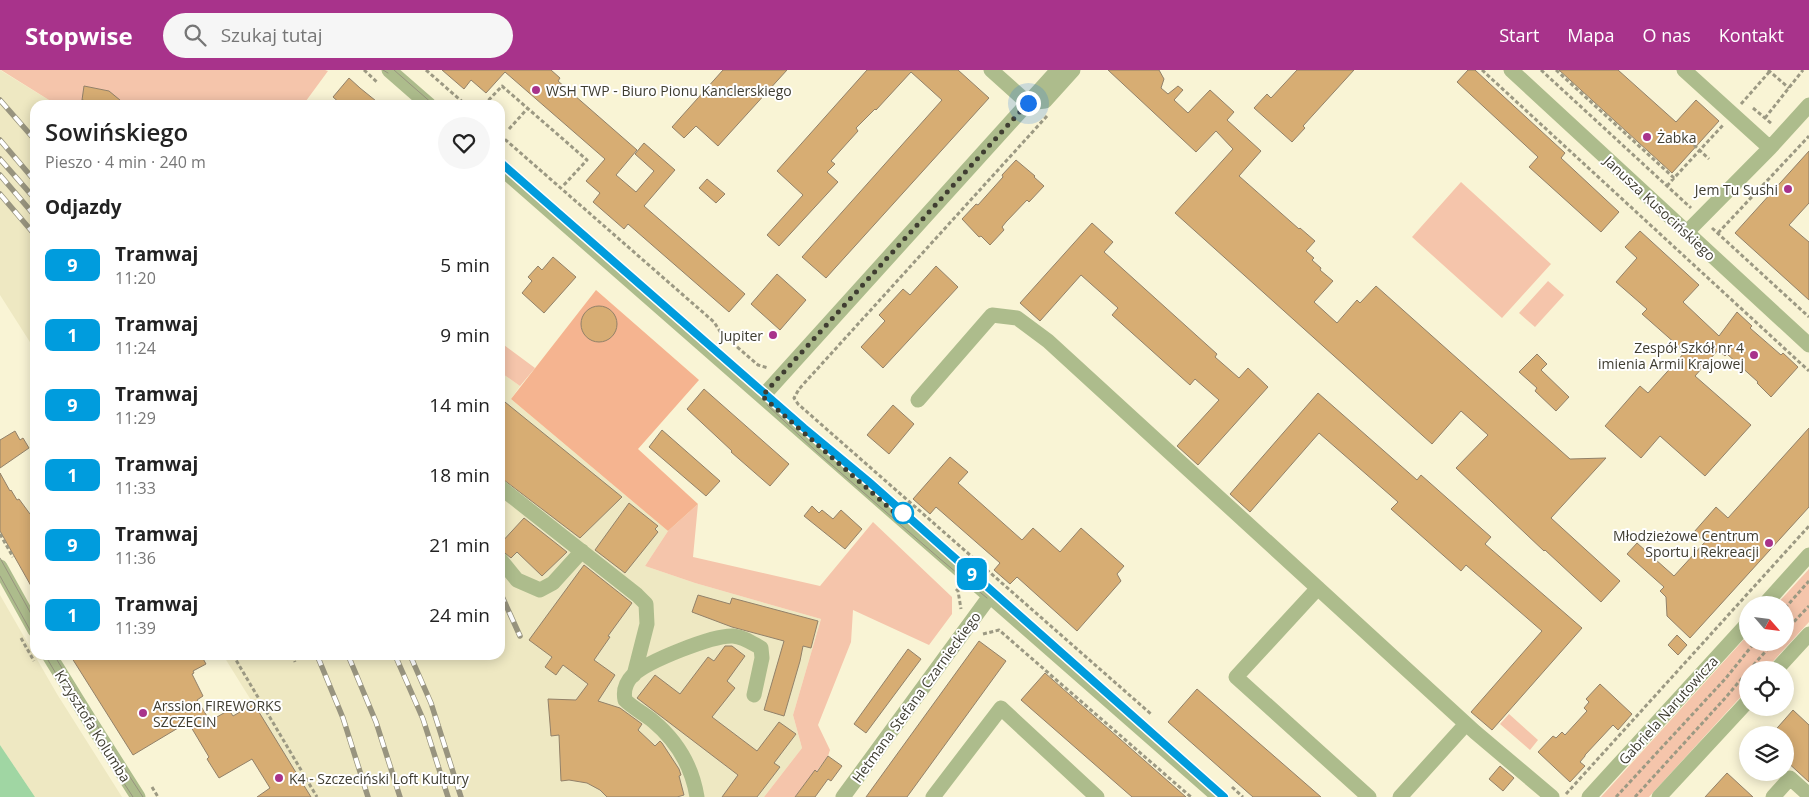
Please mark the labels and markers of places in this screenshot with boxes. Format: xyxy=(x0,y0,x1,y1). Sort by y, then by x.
place label: WSH TWP - Biuro Pionu Kanclerskiego xyxy=(546,81,792,100)
marker: WSH TWP - Biuro Pionu Kanclerskiego xyxy=(530,84,542,96)
place label: Żabka xyxy=(1657,128,1697,147)
marker: Żabka xyxy=(1641,131,1653,143)
place label: Jem Tu Sushi xyxy=(1693,180,1778,199)
marker: Jem Tu Sushi xyxy=(1782,183,1794,195)
place label: Jupiter xyxy=(718,326,763,345)
marker: Jupiter xyxy=(767,329,779,341)
place label: Zespół Szkół nr 4 imienia Armii Krajowej xyxy=(1598,338,1744,373)
marker: Zespół Szkół nr 4 imienia Armii Krajowej xyxy=(1748,349,1760,361)
unlabelled marker xyxy=(892,502,914,524)
place label: Młodzieżowe Centrum Sportu i Rekreacji xyxy=(1613,526,1759,561)
marker: Młodzieżowe Centrum Sportu i Rekreacji xyxy=(1763,537,1775,549)
place label: Arssion FIREWORKS SZCZECIN xyxy=(153,696,281,731)
marker: Arssion FIREWORKS SZCZECIN xyxy=(137,707,149,719)
place label: K4 - Szczeciński Loft Kultury xyxy=(289,769,470,788)
marker: K4 - Szczeciński Loft Kultury xyxy=(273,772,285,784)

